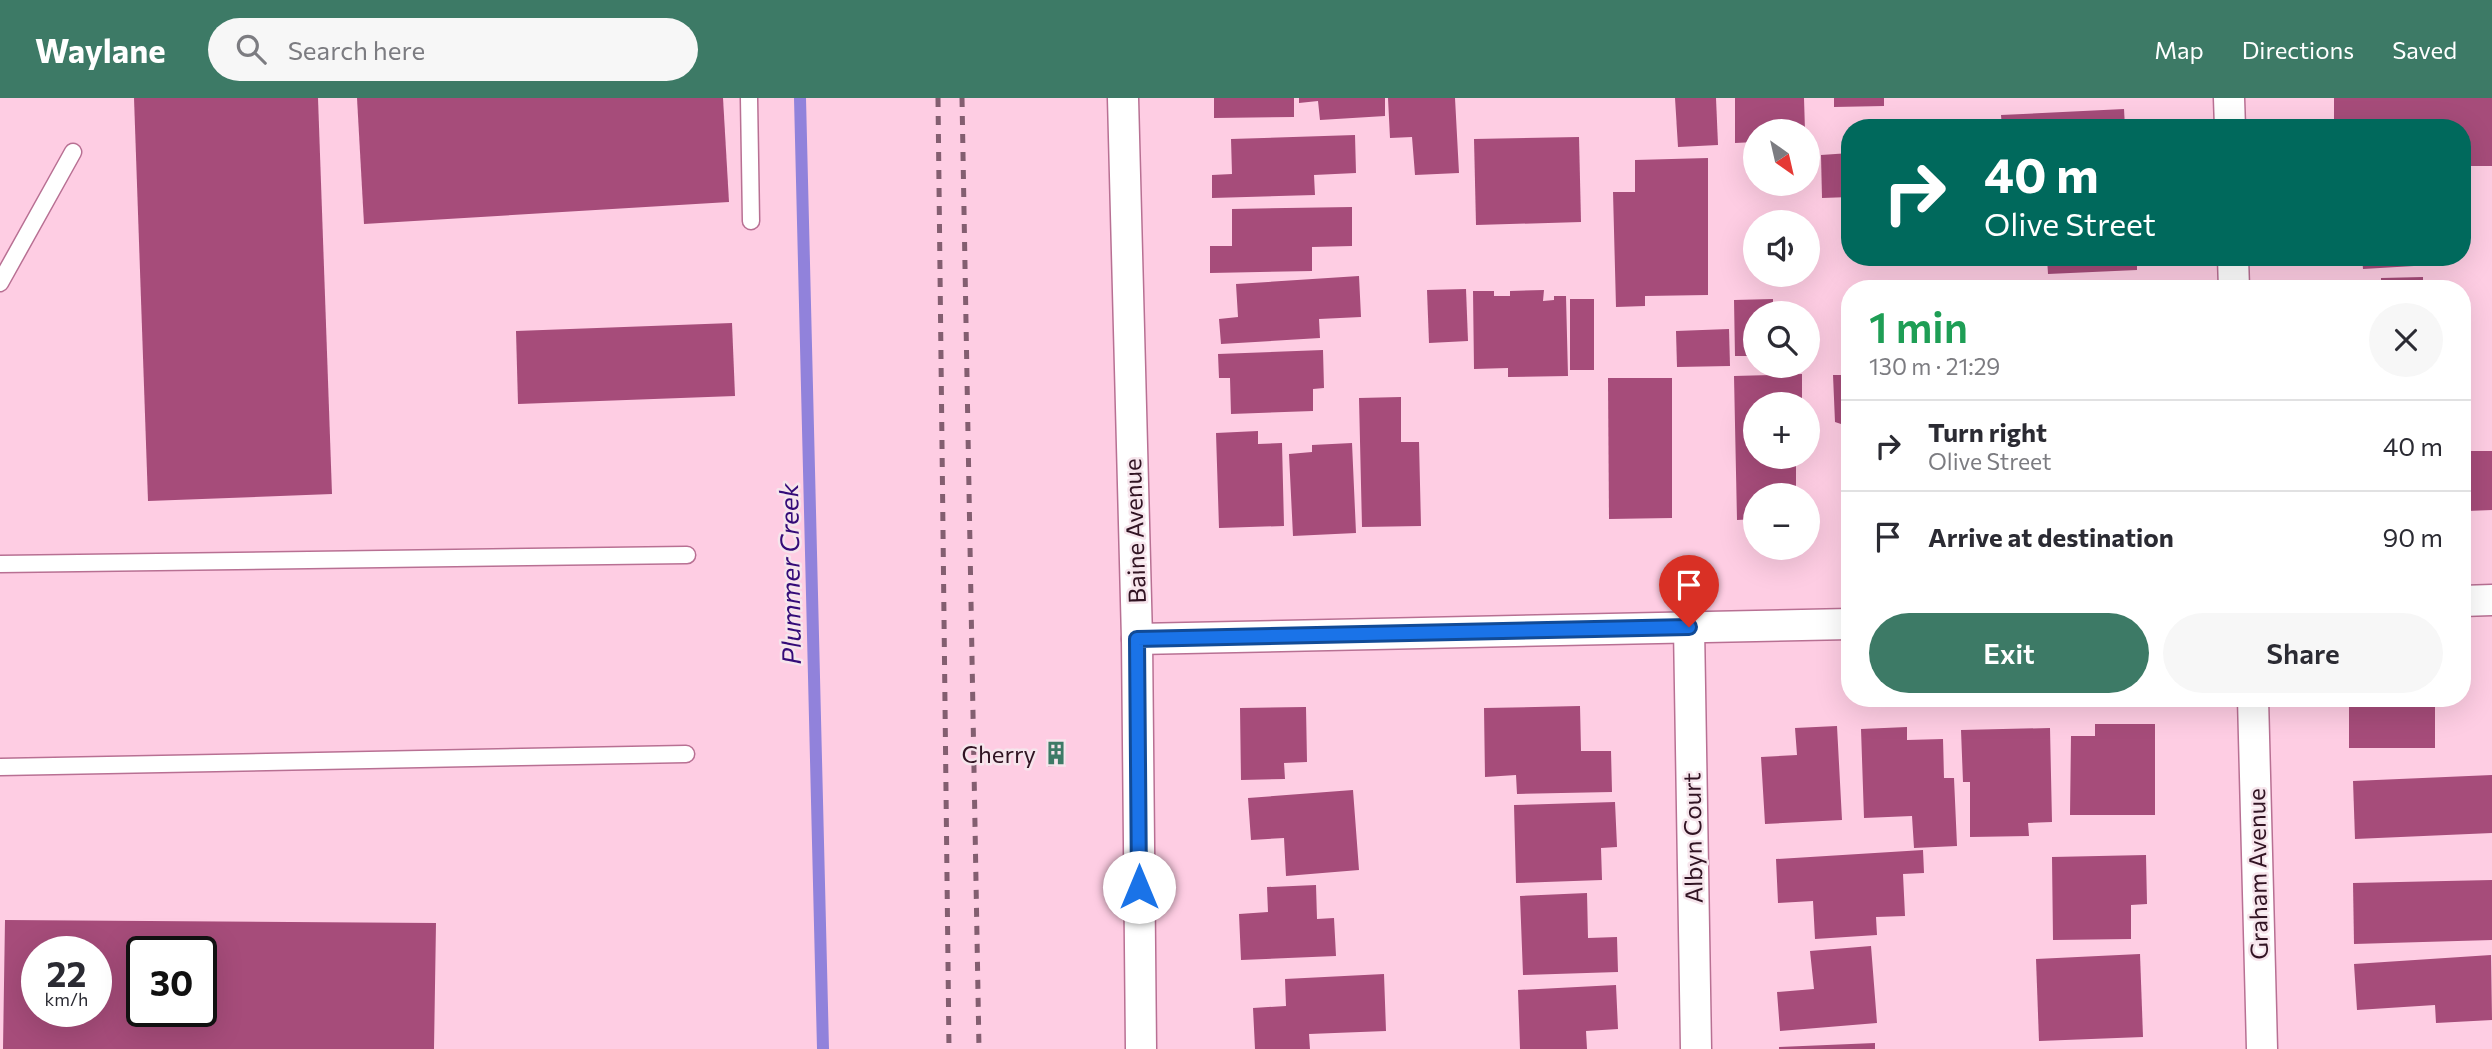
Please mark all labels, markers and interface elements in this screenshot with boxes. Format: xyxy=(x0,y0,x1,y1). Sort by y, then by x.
search box xyxy=(208,18,698,81)
text: Waylane xyxy=(35,29,166,70)
icon: search xyxy=(232,30,270,68)
text: Search here xyxy=(288,34,425,65)
text: Map xyxy=(2154,35,2204,64)
text: Directions xyxy=(2242,35,2354,64)
text: Saved xyxy=(2392,35,2457,64)
north arrow xyxy=(1743,119,1820,196)
map controls xyxy=(1743,119,1820,560)
text: 40 m xyxy=(1984,143,2099,203)
icon: right xyxy=(1869,147,1960,238)
text: Olive Street xyxy=(1984,203,2156,243)
button: sound xyxy=(1743,210,1820,287)
text: 1 min xyxy=(1869,300,1968,352)
button: search xyxy=(1743,301,1820,378)
button: close xyxy=(2369,303,2443,377)
text: 130 m · 21:29 xyxy=(1869,352,2000,380)
button: + xyxy=(1743,392,1820,469)
text: Turn right xyxy=(1928,416,2047,447)
icon: right xyxy=(1869,427,1907,465)
text: 40 m xyxy=(2383,430,2443,461)
text: Olive Street xyxy=(1928,447,2051,475)
street label: Baine Avenue xyxy=(1117,458,1151,604)
water label: Plummer Creek xyxy=(772,482,806,665)
button: − xyxy=(1743,483,1820,560)
icon: arrive xyxy=(1869,518,1907,556)
text: Arrive at destination xyxy=(1928,521,2174,552)
text: 90 m xyxy=(2383,521,2443,552)
pin xyxy=(1659,555,1719,627)
icon: arrive xyxy=(1670,566,1708,604)
button: Exit xyxy=(1869,613,2149,693)
button: Share xyxy=(2163,613,2443,693)
place label: Cherry xyxy=(962,739,1036,768)
building icon: Cherry xyxy=(1042,739,1070,767)
street label: Albyn Court xyxy=(1676,772,1708,904)
street label: Graham Avenue xyxy=(2241,788,2273,960)
position arrow xyxy=(1102,850,1176,924)
speed limit sign: 30 xyxy=(126,936,217,1027)
text: 22 xyxy=(47,951,86,994)
text: km/h xyxy=(45,988,88,1010)

